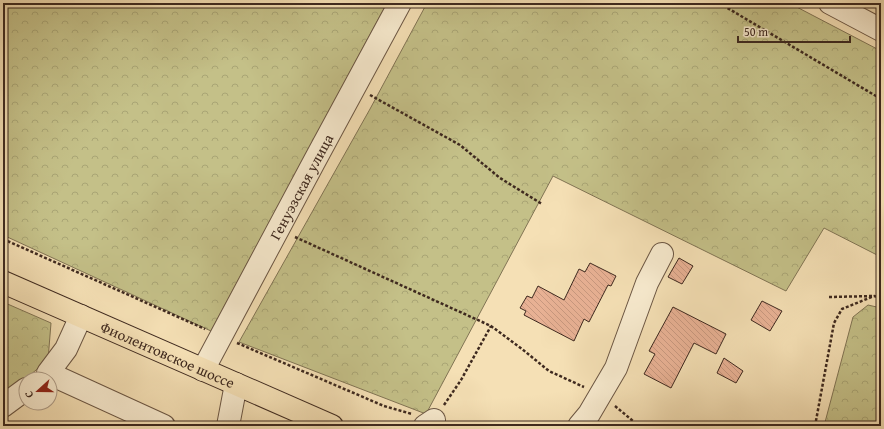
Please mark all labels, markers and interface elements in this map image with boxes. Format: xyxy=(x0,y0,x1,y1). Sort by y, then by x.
scale bar xyxy=(738,18,850,44)
text: 50 m xyxy=(744,23,768,40)
street label: Генуэзская улица xyxy=(264,129,338,243)
street label: Фиолентовское шоссе xyxy=(98,316,238,393)
north arrow xyxy=(18,371,58,411)
text: С xyxy=(20,389,37,400)

